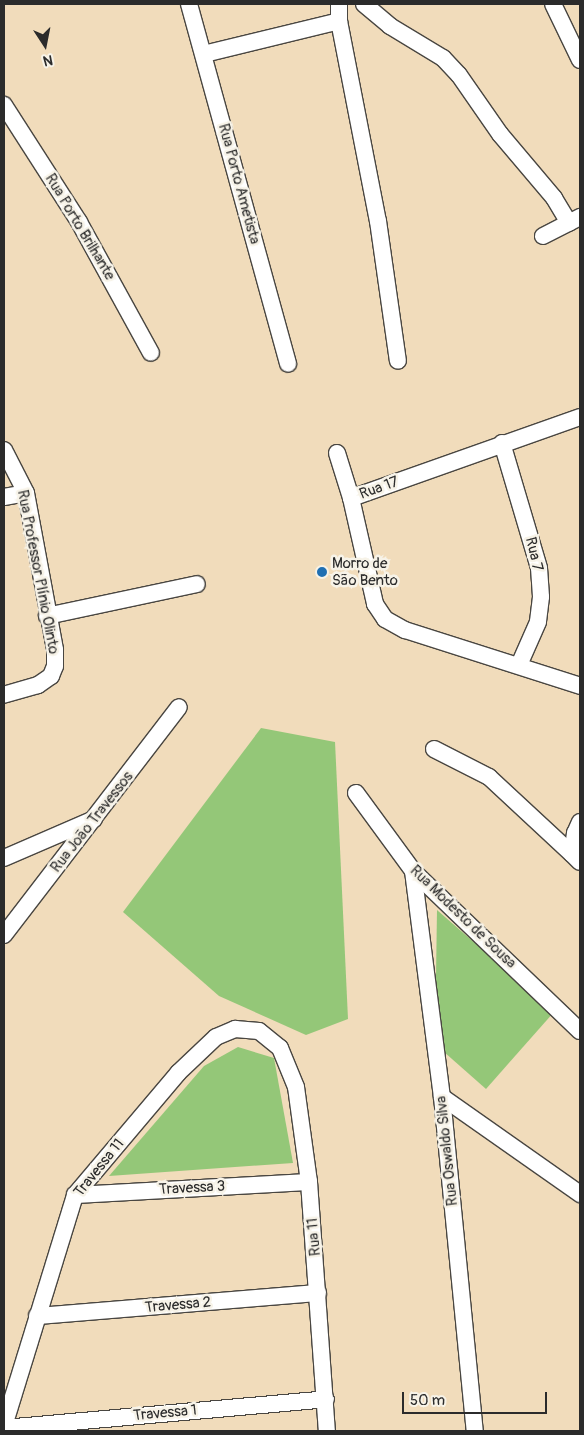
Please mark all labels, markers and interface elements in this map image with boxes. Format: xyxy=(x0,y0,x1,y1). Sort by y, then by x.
north arrow xyxy=(20,20,70,70)
text: N xyxy=(42,51,54,69)
street label: Rua Porto Ametista xyxy=(214,122,264,246)
street label: Rua Porto Brilhante xyxy=(41,171,119,283)
street label: Rua 17 xyxy=(357,473,401,503)
street label: Rua Professor Plínio Olinto xyxy=(13,488,63,656)
street label: Rua 7 xyxy=(521,535,547,573)
place label: Morro de São Bento xyxy=(332,554,398,589)
marker: Morro de São Bento xyxy=(316,566,328,578)
street label: Rua João Travessos xyxy=(47,768,137,876)
street label: Rua Modesto de Sousa xyxy=(406,862,520,972)
street label: Rua Oswaldo Silva xyxy=(432,1095,462,1207)
street label: Travessa 11 xyxy=(70,1135,128,1201)
street label: Travessa 3 xyxy=(158,1177,226,1199)
street label: Rua 11 xyxy=(303,1217,325,1257)
street label: Travessa 2 xyxy=(144,1293,212,1317)
scale bar xyxy=(404,1382,549,1414)
text: 50 m xyxy=(410,1391,445,1410)
street label: Travessa 1 xyxy=(132,1401,198,1425)

